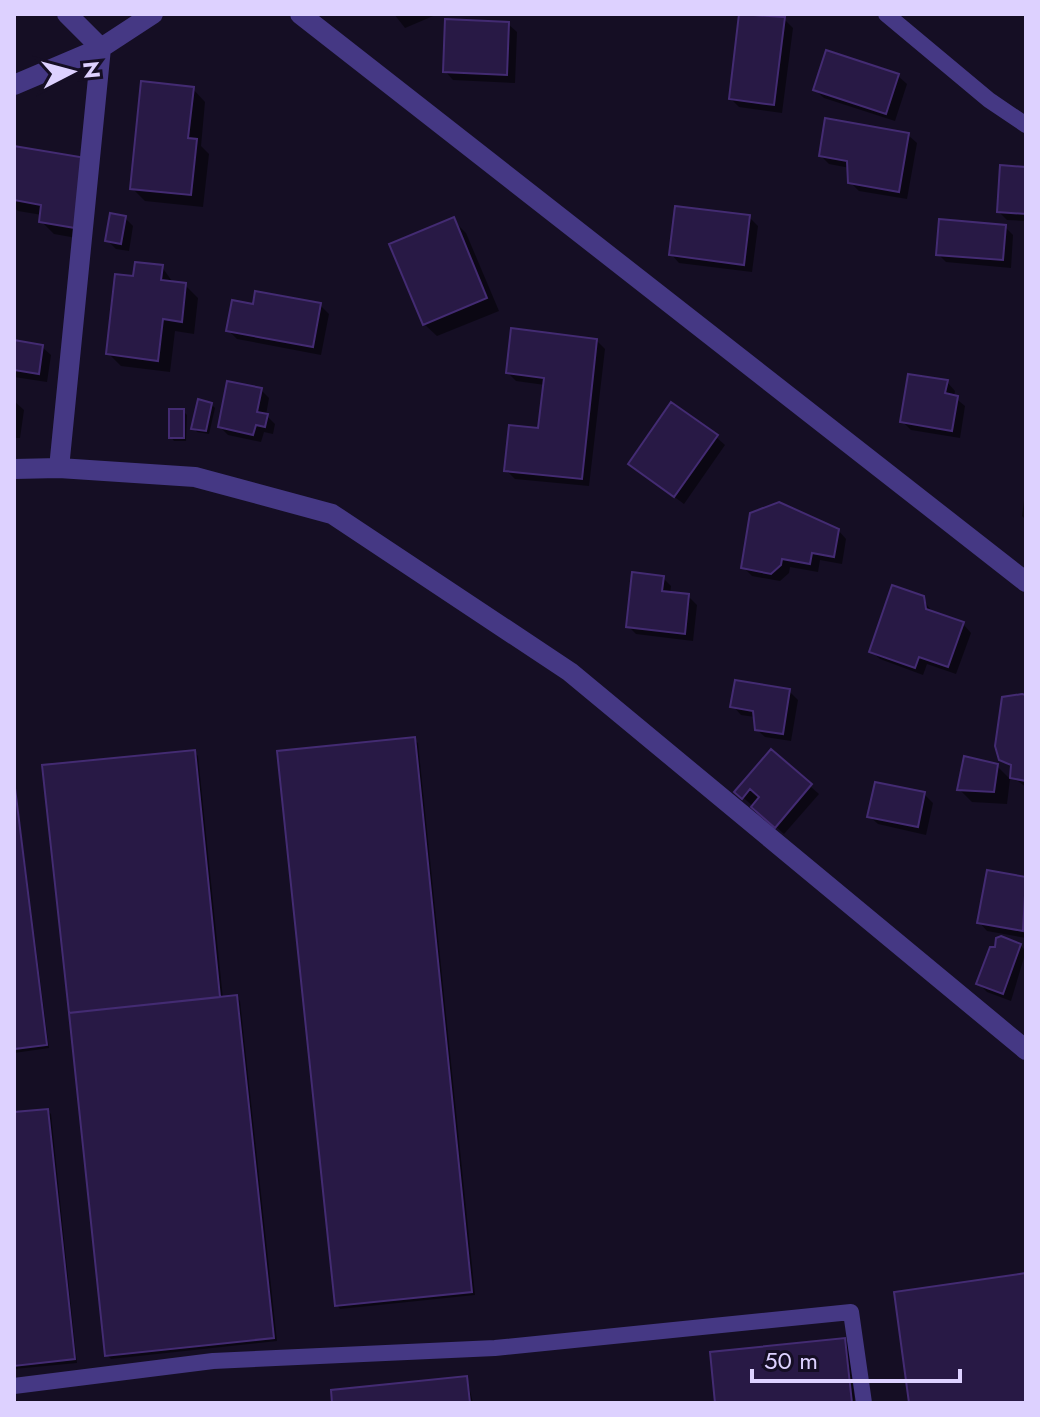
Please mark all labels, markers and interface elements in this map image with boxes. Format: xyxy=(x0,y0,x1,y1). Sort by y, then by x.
north arrow xyxy=(32,32,112,112)
text: N xyxy=(75,60,109,80)
scale bar xyxy=(752,1333,960,1383)
text: 50 m xyxy=(764,1343,818,1378)

